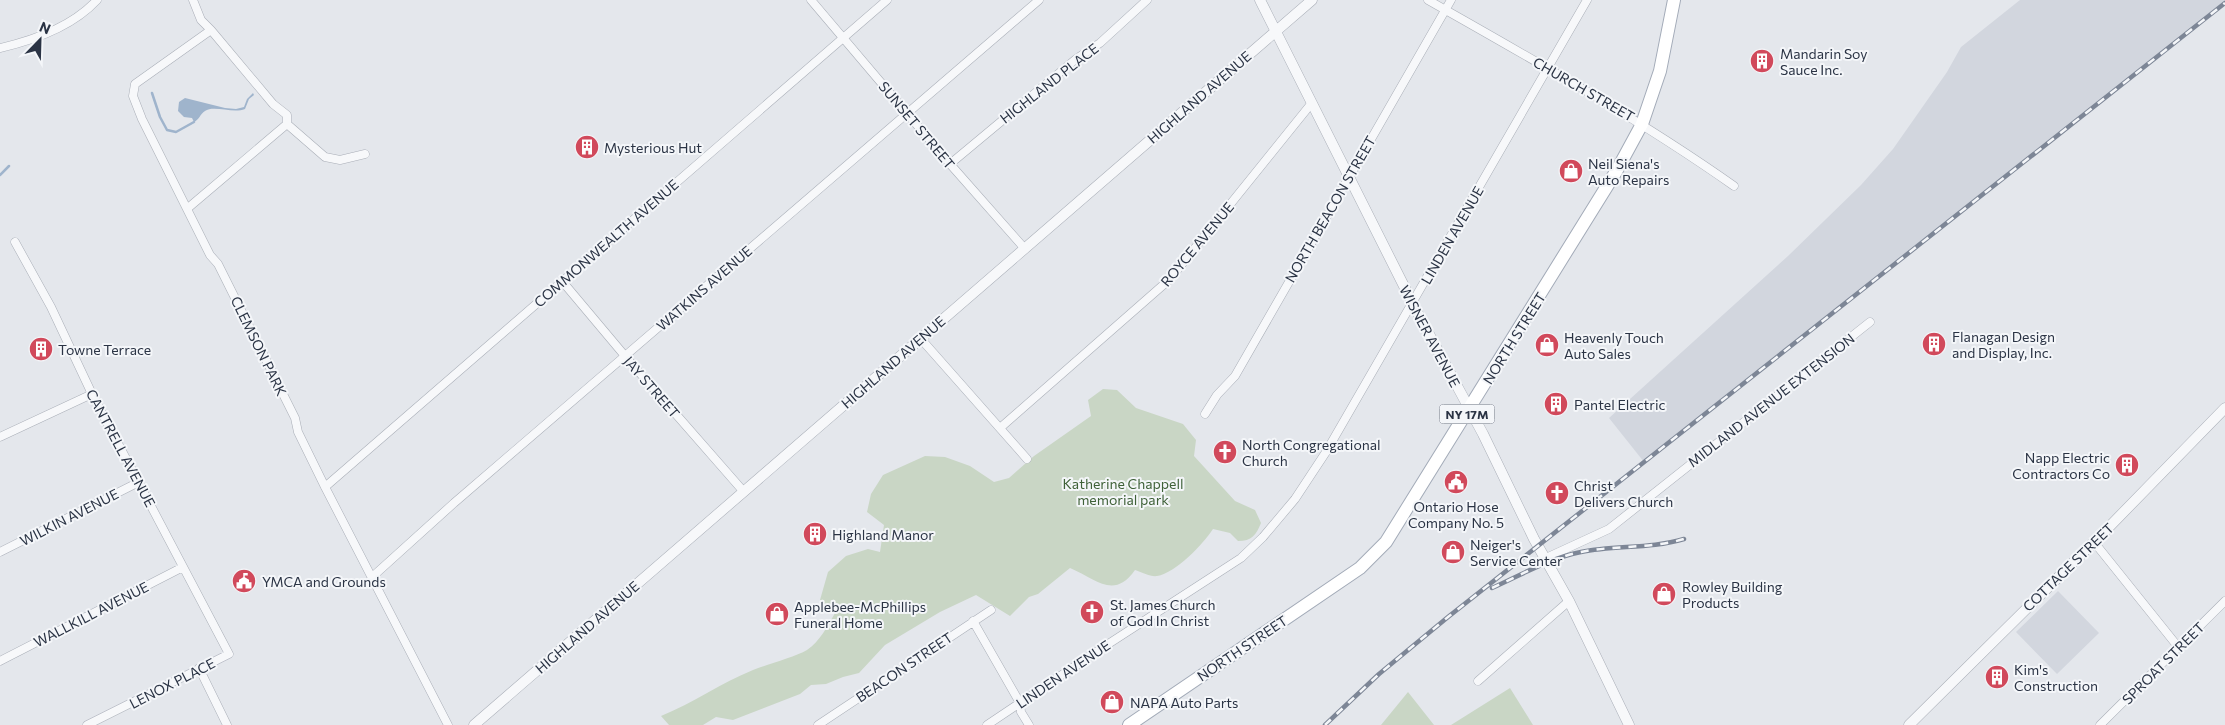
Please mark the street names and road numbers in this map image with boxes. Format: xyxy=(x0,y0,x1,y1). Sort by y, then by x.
street label: HIGHLAND PLACE xyxy=(996,39,1102,127)
street label: HIGHLAND AVENUE xyxy=(1144,47,1254,147)
street label: CHURCH STREET xyxy=(1530,53,1638,125)
street label: SUNSET STREET xyxy=(875,78,959,172)
street label: NORTH BEACON STREET xyxy=(1281,133,1379,285)
street label: COMMONWEALTH AVENUE xyxy=(530,176,682,310)
street label: LINDEN AVENUE xyxy=(1417,183,1487,287)
street label: ROYCE AVENUE xyxy=(1157,198,1237,290)
street label: WATKINS AVENUE xyxy=(653,242,755,334)
street label: WISNER AVENUE xyxy=(1396,282,1464,390)
street label: NORTH STREET xyxy=(1479,289,1549,387)
street label: CLEMSON PARK xyxy=(228,293,290,399)
street label: HIGHLAND AVENUE xyxy=(838,312,948,412)
street label: MIDLAND AVENUE EXTENSION xyxy=(1684,330,1858,470)
street label: JAY STREET xyxy=(621,353,683,421)
street label: CANTRELL AVENUE xyxy=(83,386,159,510)
road number: NY 17M xyxy=(1440,404,1494,424)
street label: WILKIN AVENUE xyxy=(17,485,121,549)
street label: COTTAGE STREET xyxy=(2019,519,2117,615)
street label: HIGHLAND AVENUE xyxy=(532,577,642,677)
street label: WALLKILL AVENUE xyxy=(31,578,151,650)
street label: NORTH STREET xyxy=(1194,612,1290,684)
street label: SPROAT STREET xyxy=(2118,618,2208,708)
street label: BEACON STREET xyxy=(852,628,956,706)
street label: LINDEN AVENUE xyxy=(1013,636,1113,712)
street label: LENOX PLACE xyxy=(126,654,218,712)

